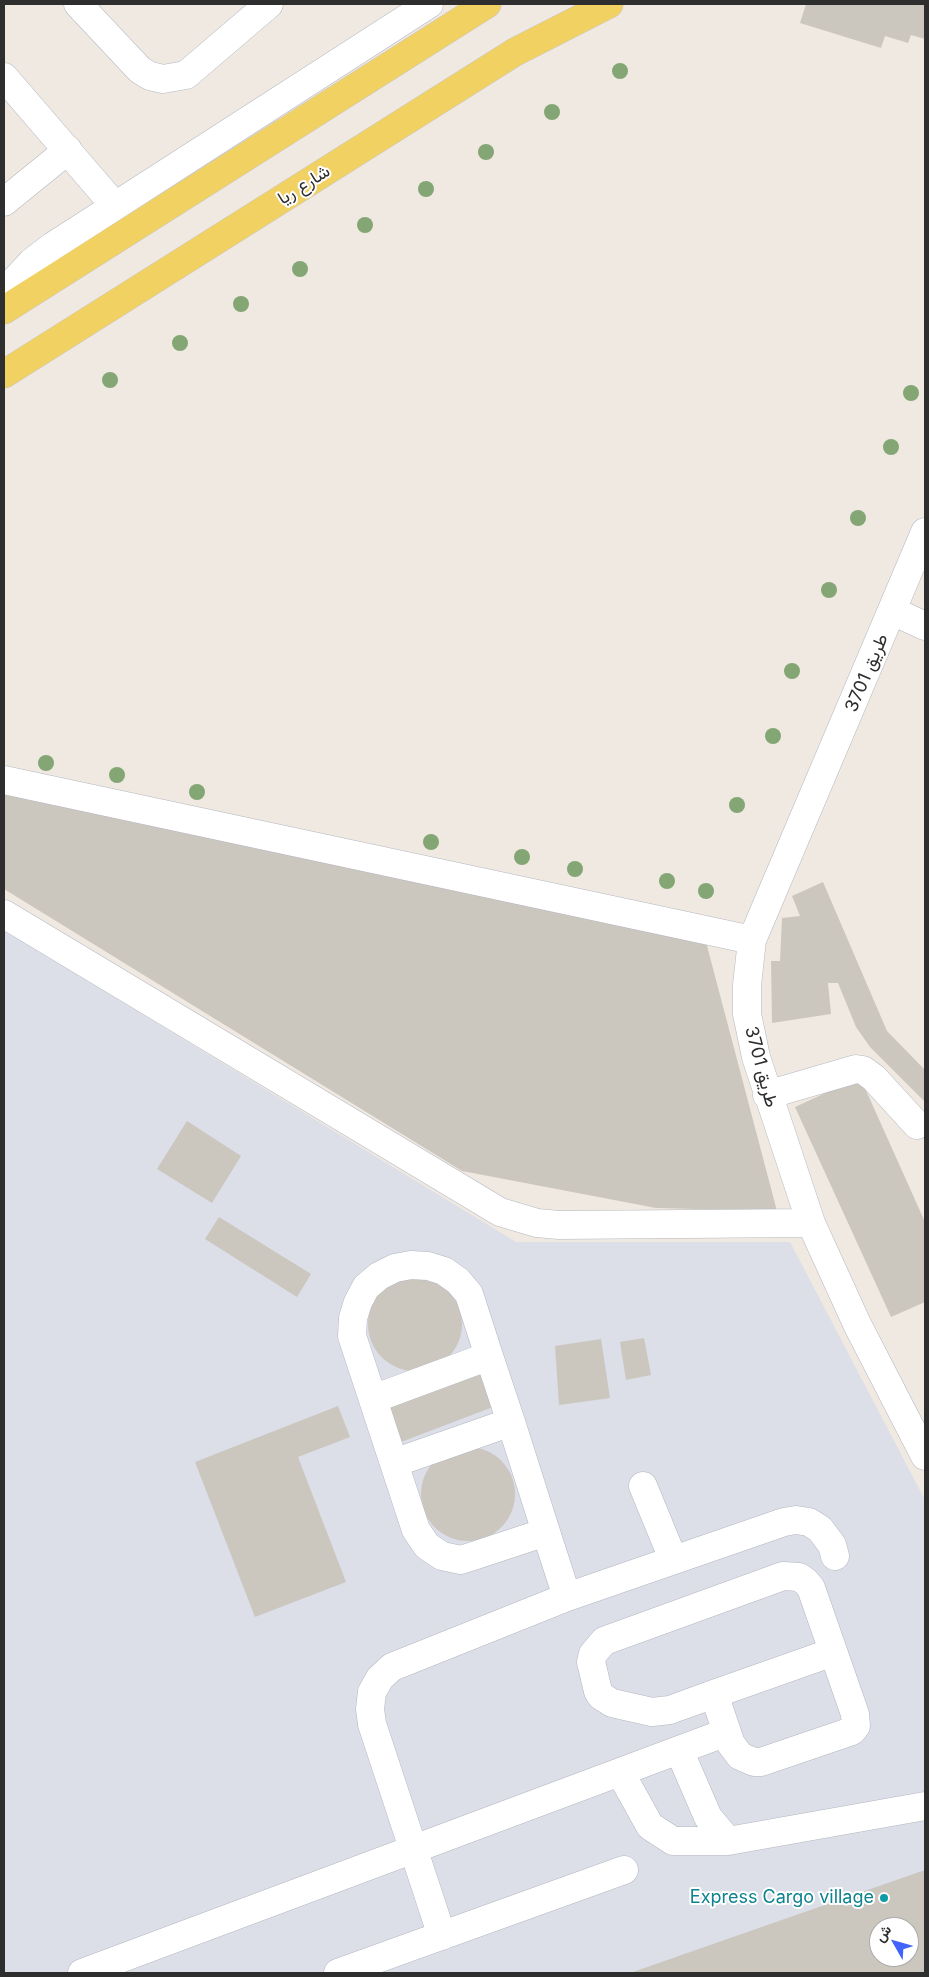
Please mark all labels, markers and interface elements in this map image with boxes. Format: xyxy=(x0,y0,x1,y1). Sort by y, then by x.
street label: شارع ريا xyxy=(274,161,334,209)
street label: طريق 3701 xyxy=(841,631,893,715)
street label: طريق 3701 xyxy=(740,1024,782,1110)
place label: Express Cargo village xyxy=(690,1887,874,1909)
marker: Express Cargo village xyxy=(878,1892,890,1904)
north arrow xyxy=(869,1917,919,1967)
text: ش xyxy=(871,1921,894,1945)

